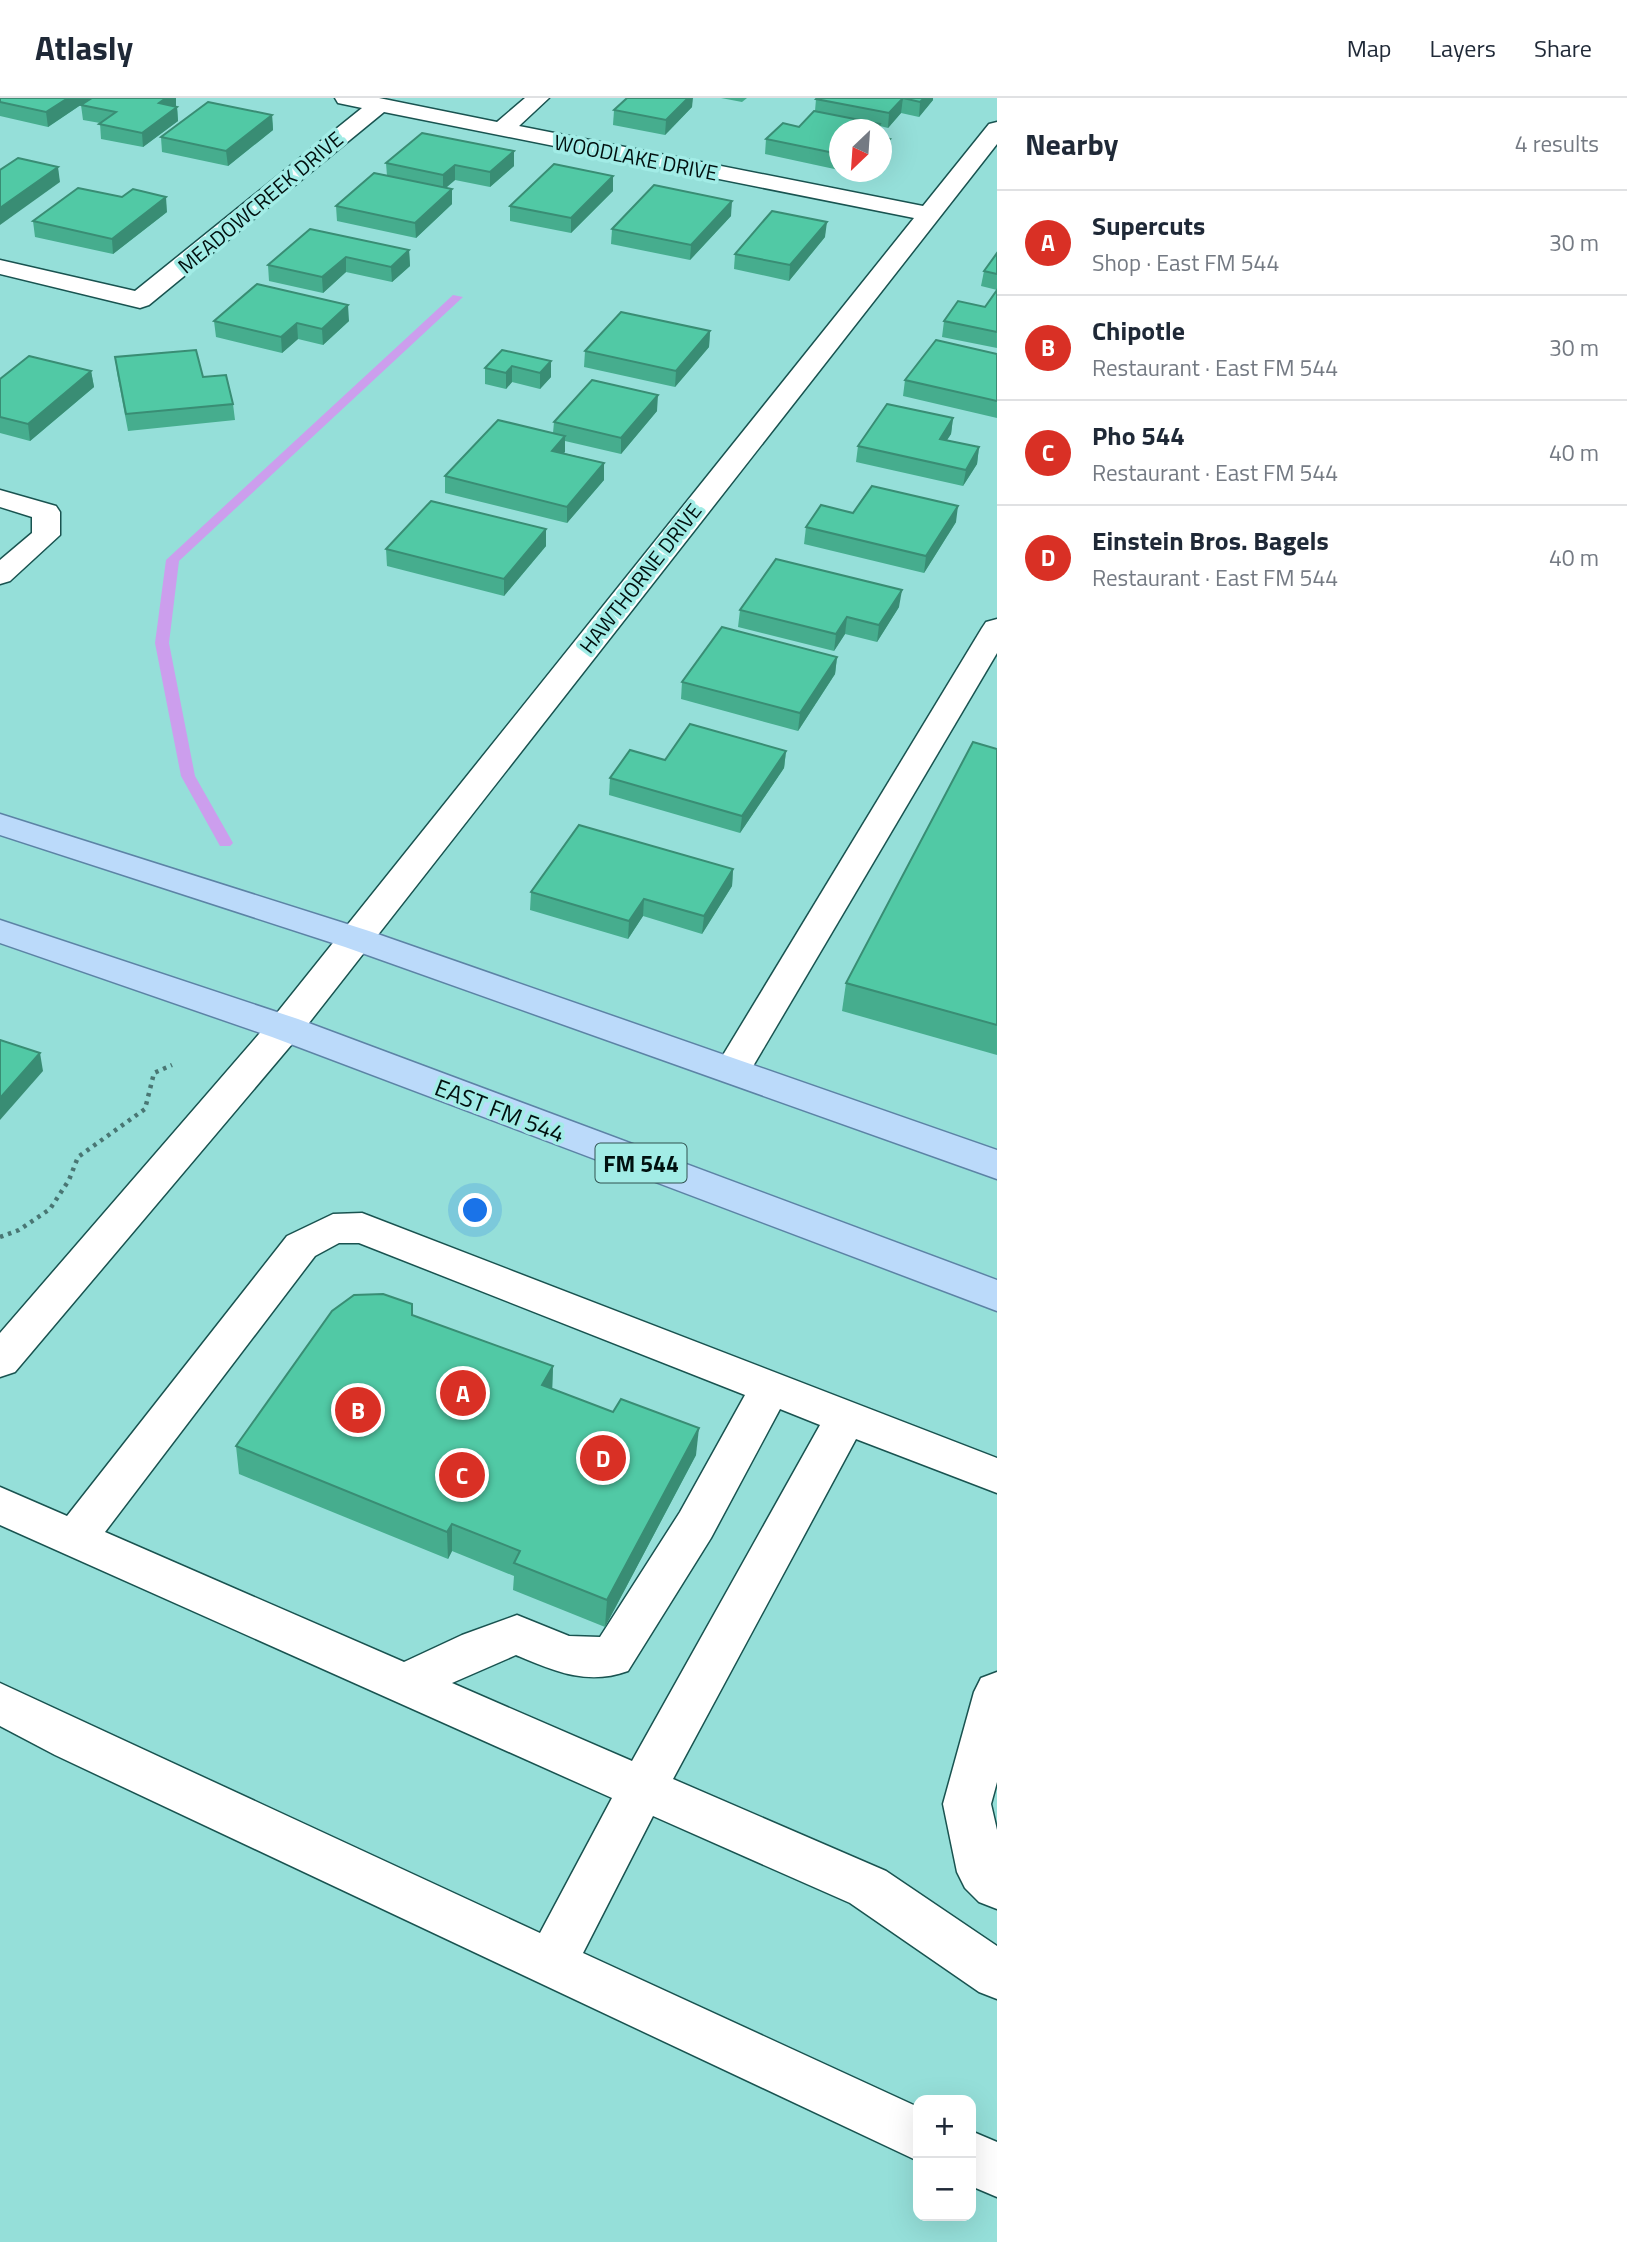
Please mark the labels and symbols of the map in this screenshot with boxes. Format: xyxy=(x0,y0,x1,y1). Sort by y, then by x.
north arrow xyxy=(829,119,892,182)
street label: MEADOWCREEK DRIVE xyxy=(170,123,350,281)
street label: WOODLAKE DRIVE xyxy=(551,125,721,189)
street label: HAWTHORNE DRIVE xyxy=(571,496,709,660)
street label: EAST FM 544 xyxy=(430,1069,570,1151)
road number: FM 544 xyxy=(596,1144,686,1182)
your location xyxy=(458,1193,492,1227)
pin: A xyxy=(440,1367,486,1419)
pin: B xyxy=(335,1384,381,1436)
pin: D xyxy=(580,1432,626,1484)
pin: C xyxy=(439,1449,485,1501)

